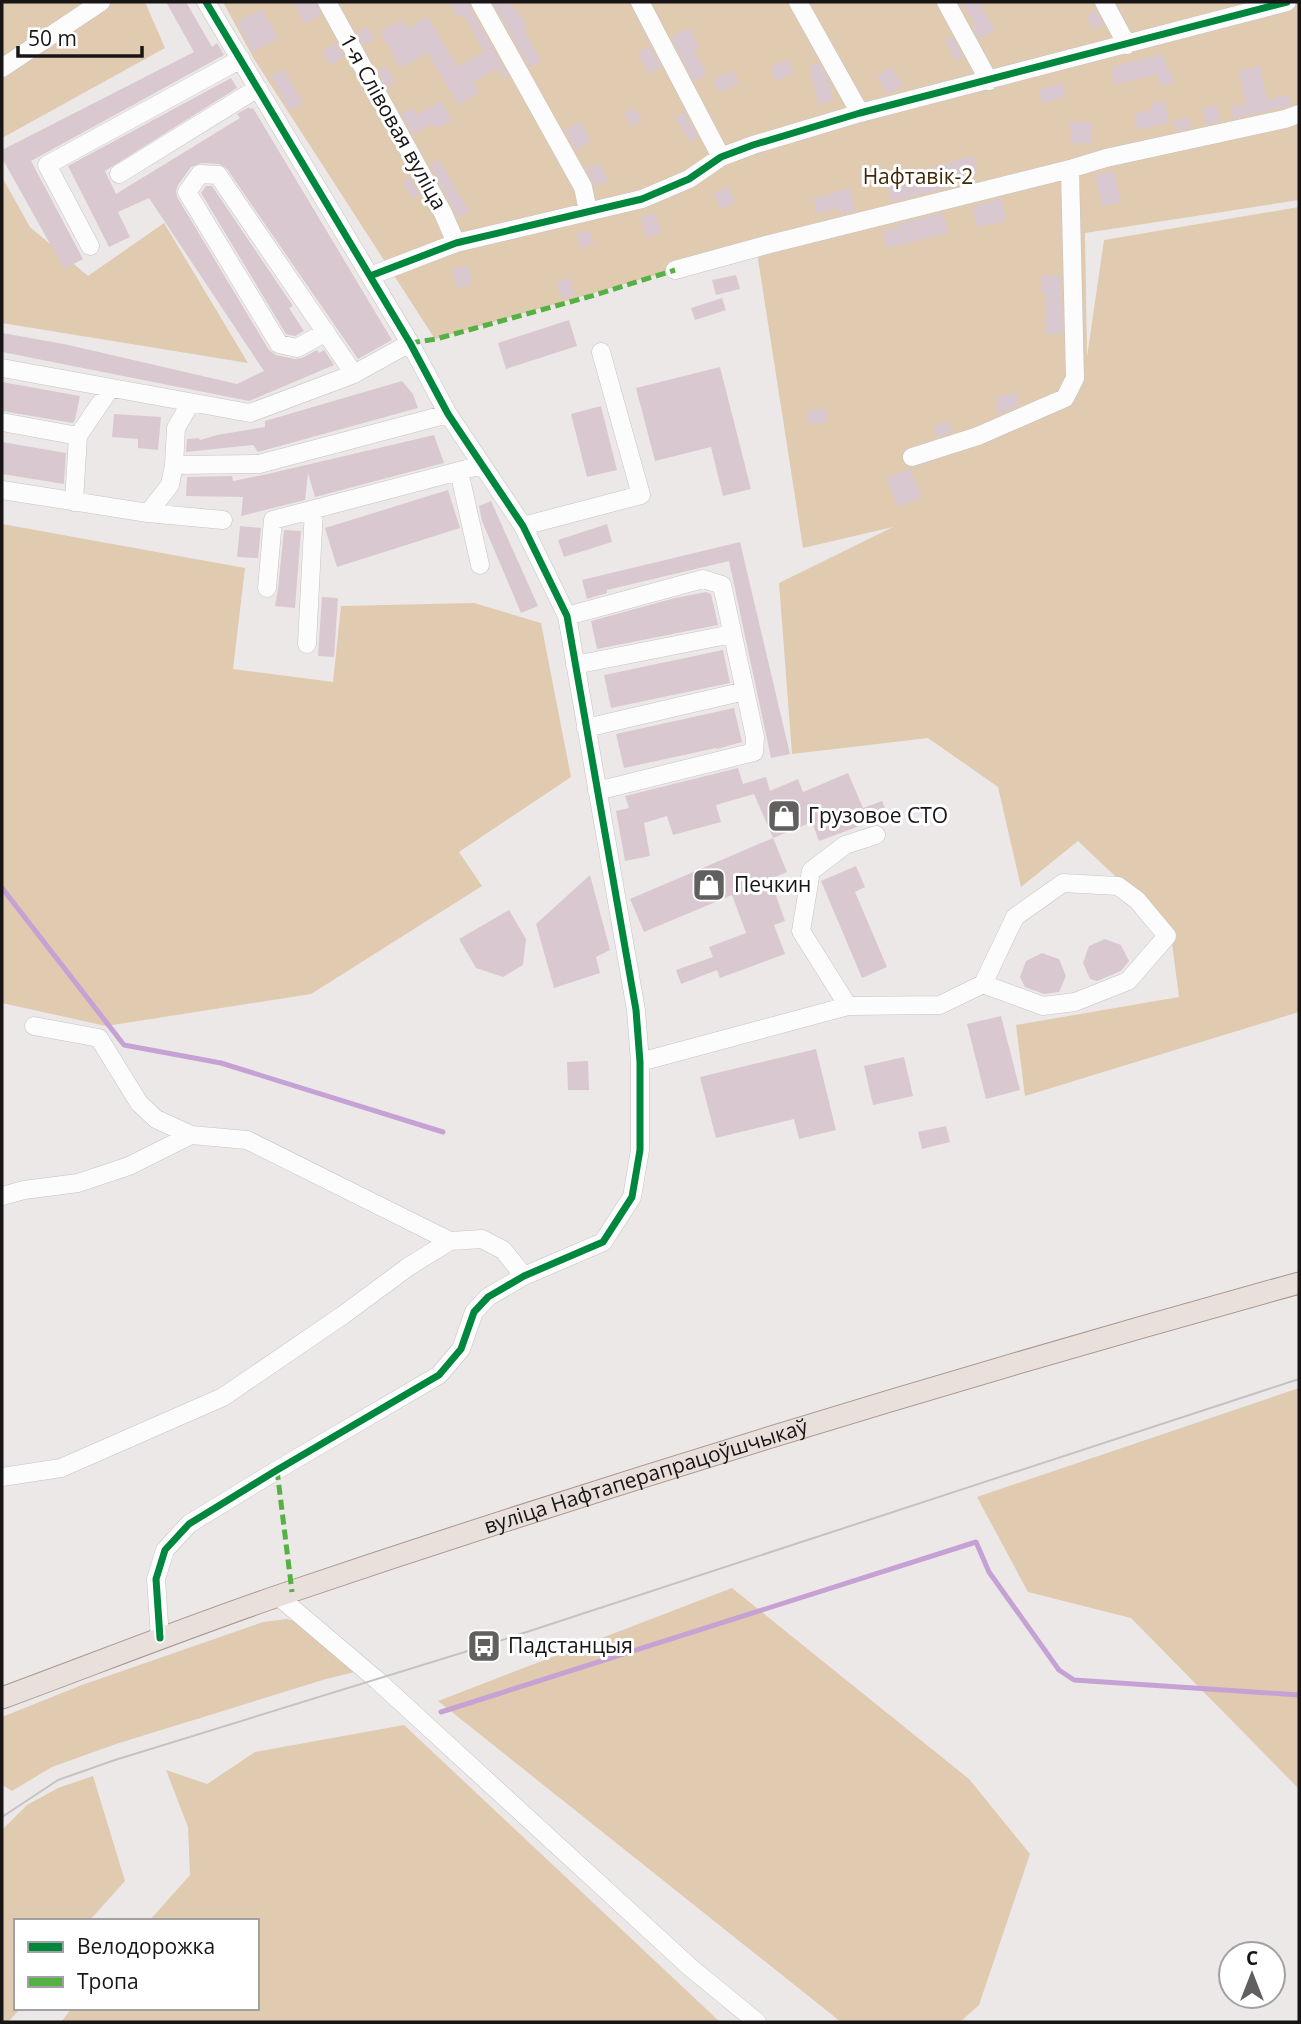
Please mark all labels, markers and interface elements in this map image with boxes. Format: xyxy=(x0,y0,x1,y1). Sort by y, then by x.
scale bar xyxy=(18,14,142,58)
text: 50 m xyxy=(28,24,77,52)
street label: 1-я Слівовая вуліца xyxy=(334,29,454,214)
park label: Нафтавік-2 xyxy=(863,162,973,190)
shop icon: Грузовое СТО xyxy=(765,797,803,835)
place label: Грузовое СТО xyxy=(808,801,948,829)
shop icon: Печкин xyxy=(690,866,728,904)
place label: Печкин xyxy=(734,870,811,898)
street label: вуліца Нафтаперапрацоўшчыкаў xyxy=(480,1412,811,1540)
bus stop icon: Падстанцыя xyxy=(465,1627,503,1665)
place label: Падстанцыя xyxy=(508,1631,633,1659)
legend xyxy=(14,1919,259,2010)
text: Велодорожка xyxy=(77,1932,215,1960)
north arrow xyxy=(1217,1940,1287,2010)
text: С xyxy=(1246,1945,1258,1971)
text: Тропа xyxy=(77,1967,139,1995)

